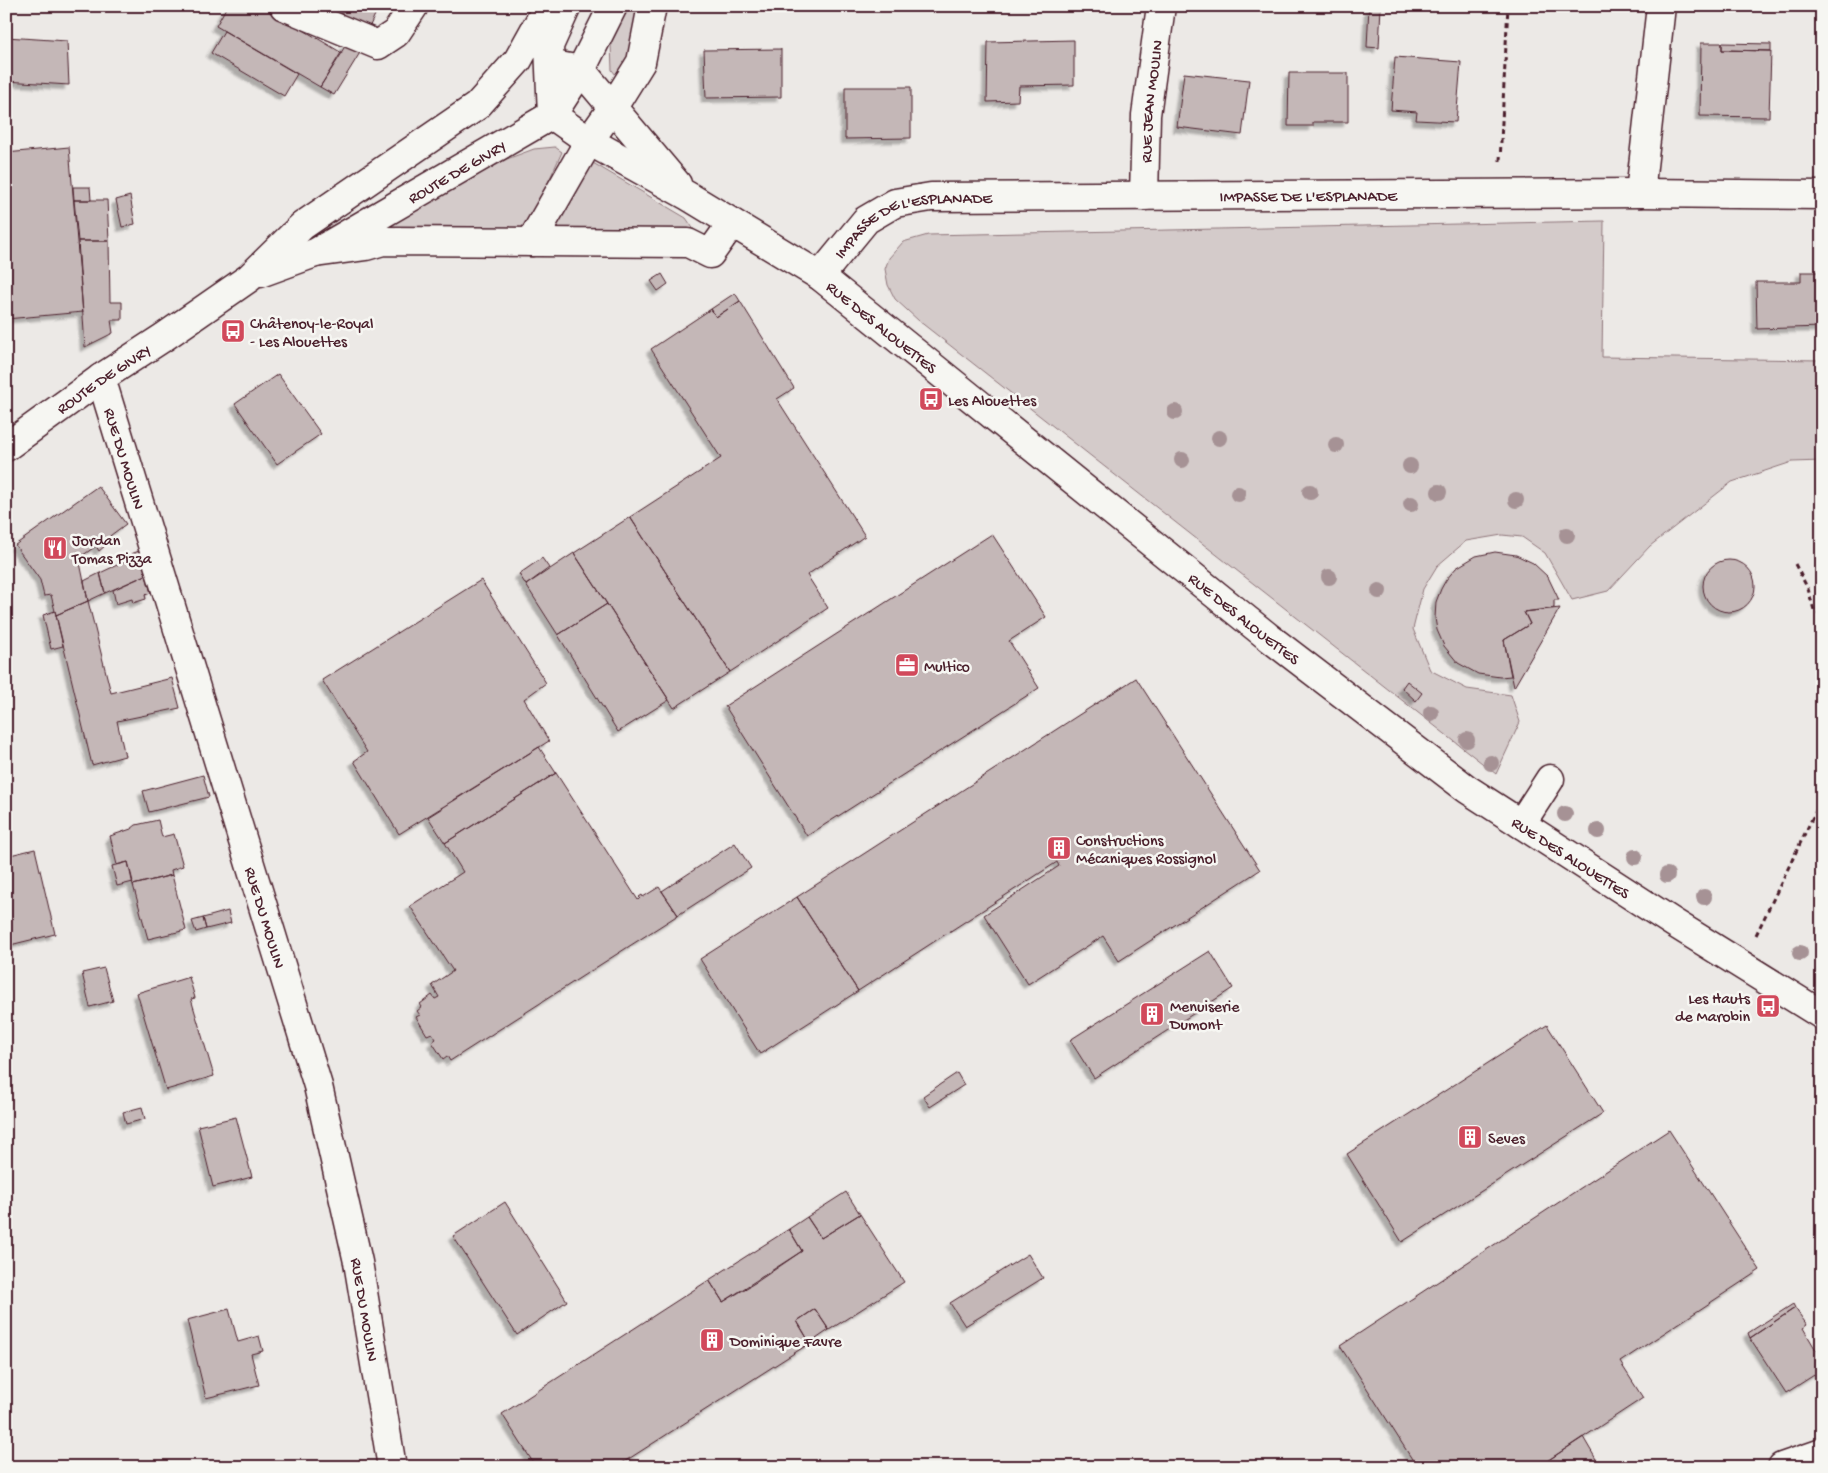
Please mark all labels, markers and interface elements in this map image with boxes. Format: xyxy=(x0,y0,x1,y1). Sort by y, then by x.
street label: RUE JEAN MOULIN xyxy=(1139,39,1169,163)
street label: ROUTE DE GIVRY xyxy=(406,138,510,210)
street label: IMPASSE DE L'ESPLANADE xyxy=(1219,188,1398,208)
street label: IMPASSE DE L'ESPLANADE xyxy=(832,191,993,264)
street label: RUE DES ALOUETTES xyxy=(821,279,940,380)
place label: Châtenoy-le-Royal - Les Alouettes xyxy=(250,316,374,353)
bus stop icon: Châtenoy-le-Royal - Les Alouettes xyxy=(220,318,246,344)
street label: ROUTE DE GIVRY xyxy=(54,342,156,420)
bus stop icon: Les Alouettes xyxy=(918,386,944,412)
place label: Les Alouettes xyxy=(948,393,1037,412)
street label: RUE DU MOULIN xyxy=(98,406,147,512)
place label: Jordan Tomas Pizza xyxy=(71,533,153,570)
restaurant icon: Jordan Tomas Pizza xyxy=(42,535,68,561)
street label: RUE DES ALOUETTES xyxy=(1183,570,1303,671)
office icon: Multico xyxy=(894,652,920,678)
place label: Multico xyxy=(924,659,970,678)
street label: RUE DES ALOUETTES xyxy=(1507,814,1633,905)
place label: Constructions Mécaniques Rossignol xyxy=(1076,833,1216,870)
building icon: Constructions Mécaniques Rossignol xyxy=(1046,835,1072,861)
street label: RUE DU MOULIN xyxy=(238,865,287,971)
place label: Les Hauts de Marobin xyxy=(1675,991,1751,1028)
bus stop icon: Les Hauts de Marobin xyxy=(1755,993,1781,1019)
place label: Menuiserie Dumont xyxy=(1169,999,1240,1036)
building icon: Menuiserie Dumont xyxy=(1139,1001,1165,1027)
building icon: Seves xyxy=(1457,1124,1483,1150)
place label: Seves xyxy=(1488,1131,1526,1150)
street label: RUE DU MOULIN xyxy=(344,1256,380,1363)
building icon: Dominique Favre xyxy=(699,1327,725,1353)
place label: Dominique Favre xyxy=(729,1334,843,1353)

